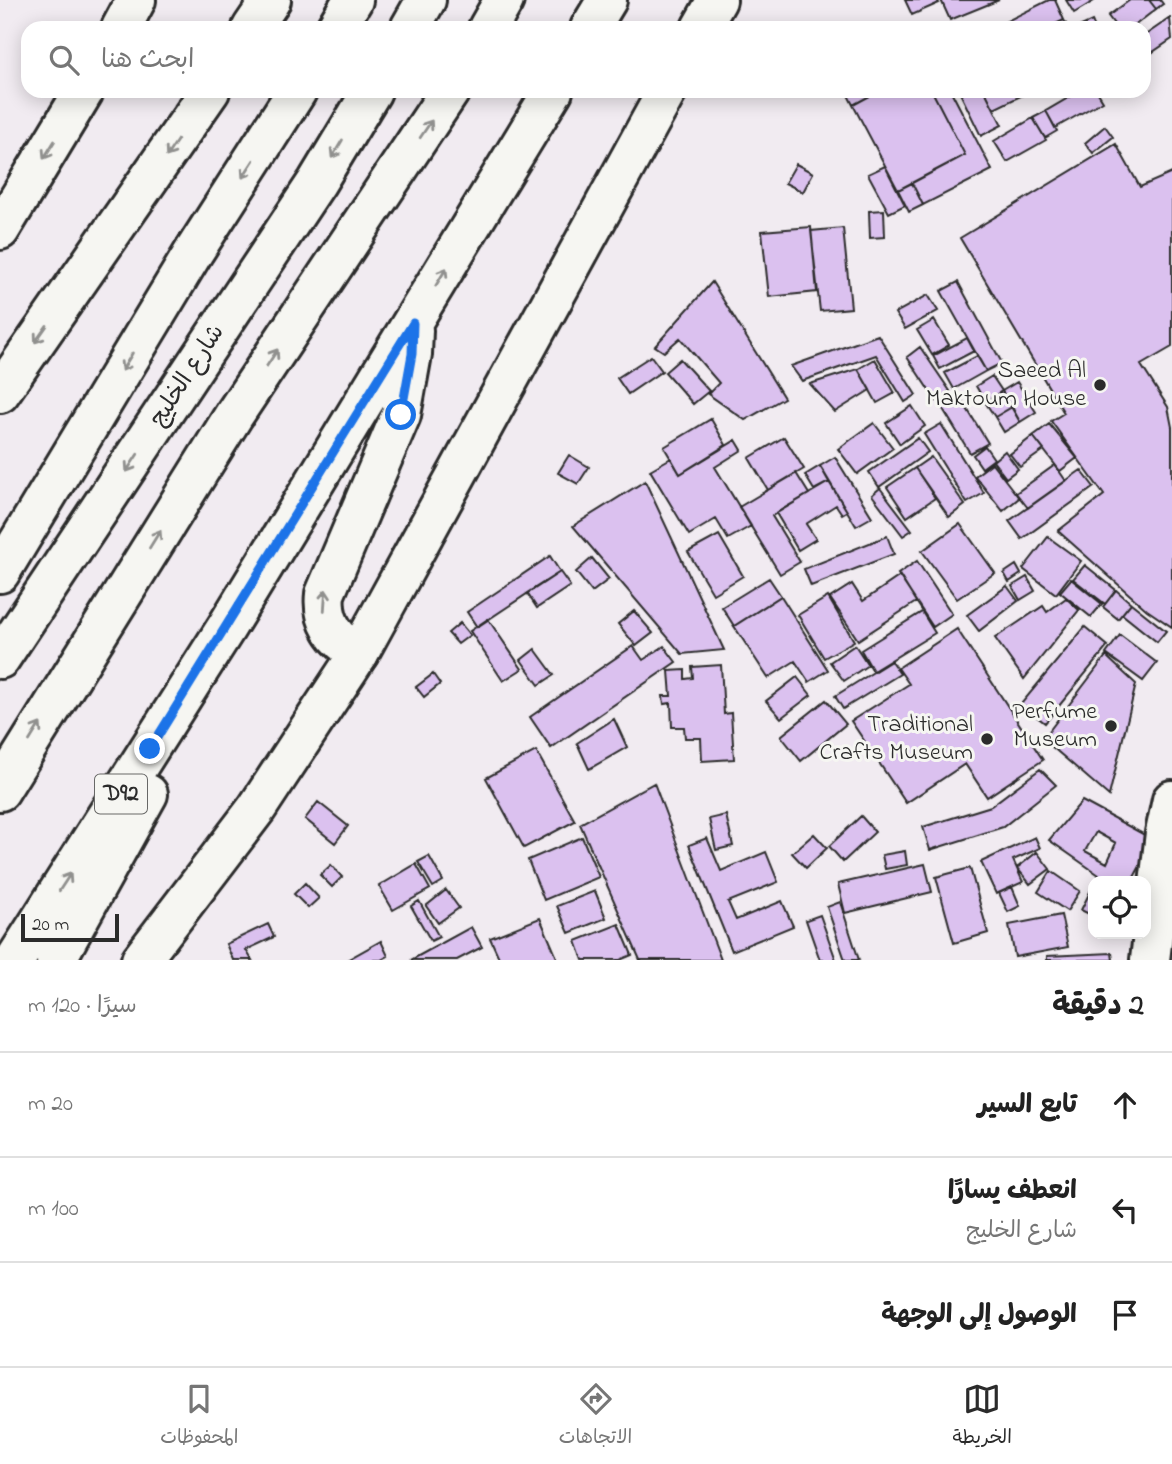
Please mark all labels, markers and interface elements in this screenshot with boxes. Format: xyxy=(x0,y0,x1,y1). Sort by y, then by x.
search box xyxy=(21,21,1151,98)
icon: search xyxy=(45,41,83,79)
text: ابحث هنا xyxy=(101,42,194,80)
one-way arrow xyxy=(419,120,433,139)
one-way arrow xyxy=(165,138,179,157)
one-way arrow xyxy=(42,139,56,159)
one-way arrow xyxy=(329,139,343,159)
one-way arrow xyxy=(240,159,254,179)
one-way arrow xyxy=(435,268,449,288)
street label: شارع الخليج xyxy=(142,318,234,434)
one-way arrow xyxy=(34,324,48,343)
one-way arrow xyxy=(265,349,279,368)
one-way arrow xyxy=(120,352,134,372)
place label: Saeed Al Maktoum House xyxy=(926,354,1086,417)
marker: Saeed Al Maktoum House xyxy=(1092,377,1108,393)
route start xyxy=(385,399,416,430)
one-way arrow xyxy=(124,452,138,472)
one-way arrow xyxy=(148,530,163,549)
one-way arrow xyxy=(319,589,332,611)
place label: Perfume Museum xyxy=(1012,695,1097,758)
place label: Traditional Crafts Museum xyxy=(819,708,973,771)
marker: Perfume Museum xyxy=(1103,718,1119,734)
one-way arrow xyxy=(29,723,43,743)
marker: Traditional Crafts Museum xyxy=(979,731,995,747)
route end xyxy=(134,733,165,764)
road number: D92 xyxy=(95,774,147,814)
one-way arrow xyxy=(58,873,73,892)
map controls xyxy=(1088,876,1151,939)
button: locate xyxy=(1088,876,1151,939)
scale bar xyxy=(21,911,119,943)
text: 20 m xyxy=(32,912,69,939)
text: 2 دقيقة xyxy=(1052,985,1144,1029)
text: سيرًا · 120 m xyxy=(28,990,137,1023)
icon: ahead xyxy=(1106,1086,1144,1124)
text: تابع السير xyxy=(978,1087,1077,1125)
text: 20 m xyxy=(28,1088,73,1121)
text: انعطف يسارًا xyxy=(948,1173,1077,1211)
icon: left xyxy=(1106,1191,1144,1229)
text: 100 m xyxy=(28,1193,79,1226)
text: شارع الخليج xyxy=(966,1215,1077,1248)
icon: arrive xyxy=(1106,1296,1144,1334)
text: الوصول إلى الوجهة xyxy=(881,1297,1077,1335)
tab: المحفوظات xyxy=(160,1380,238,1453)
tab: الاتجاهات xyxy=(559,1380,632,1453)
tab: الخريطة xyxy=(953,1380,1012,1453)

